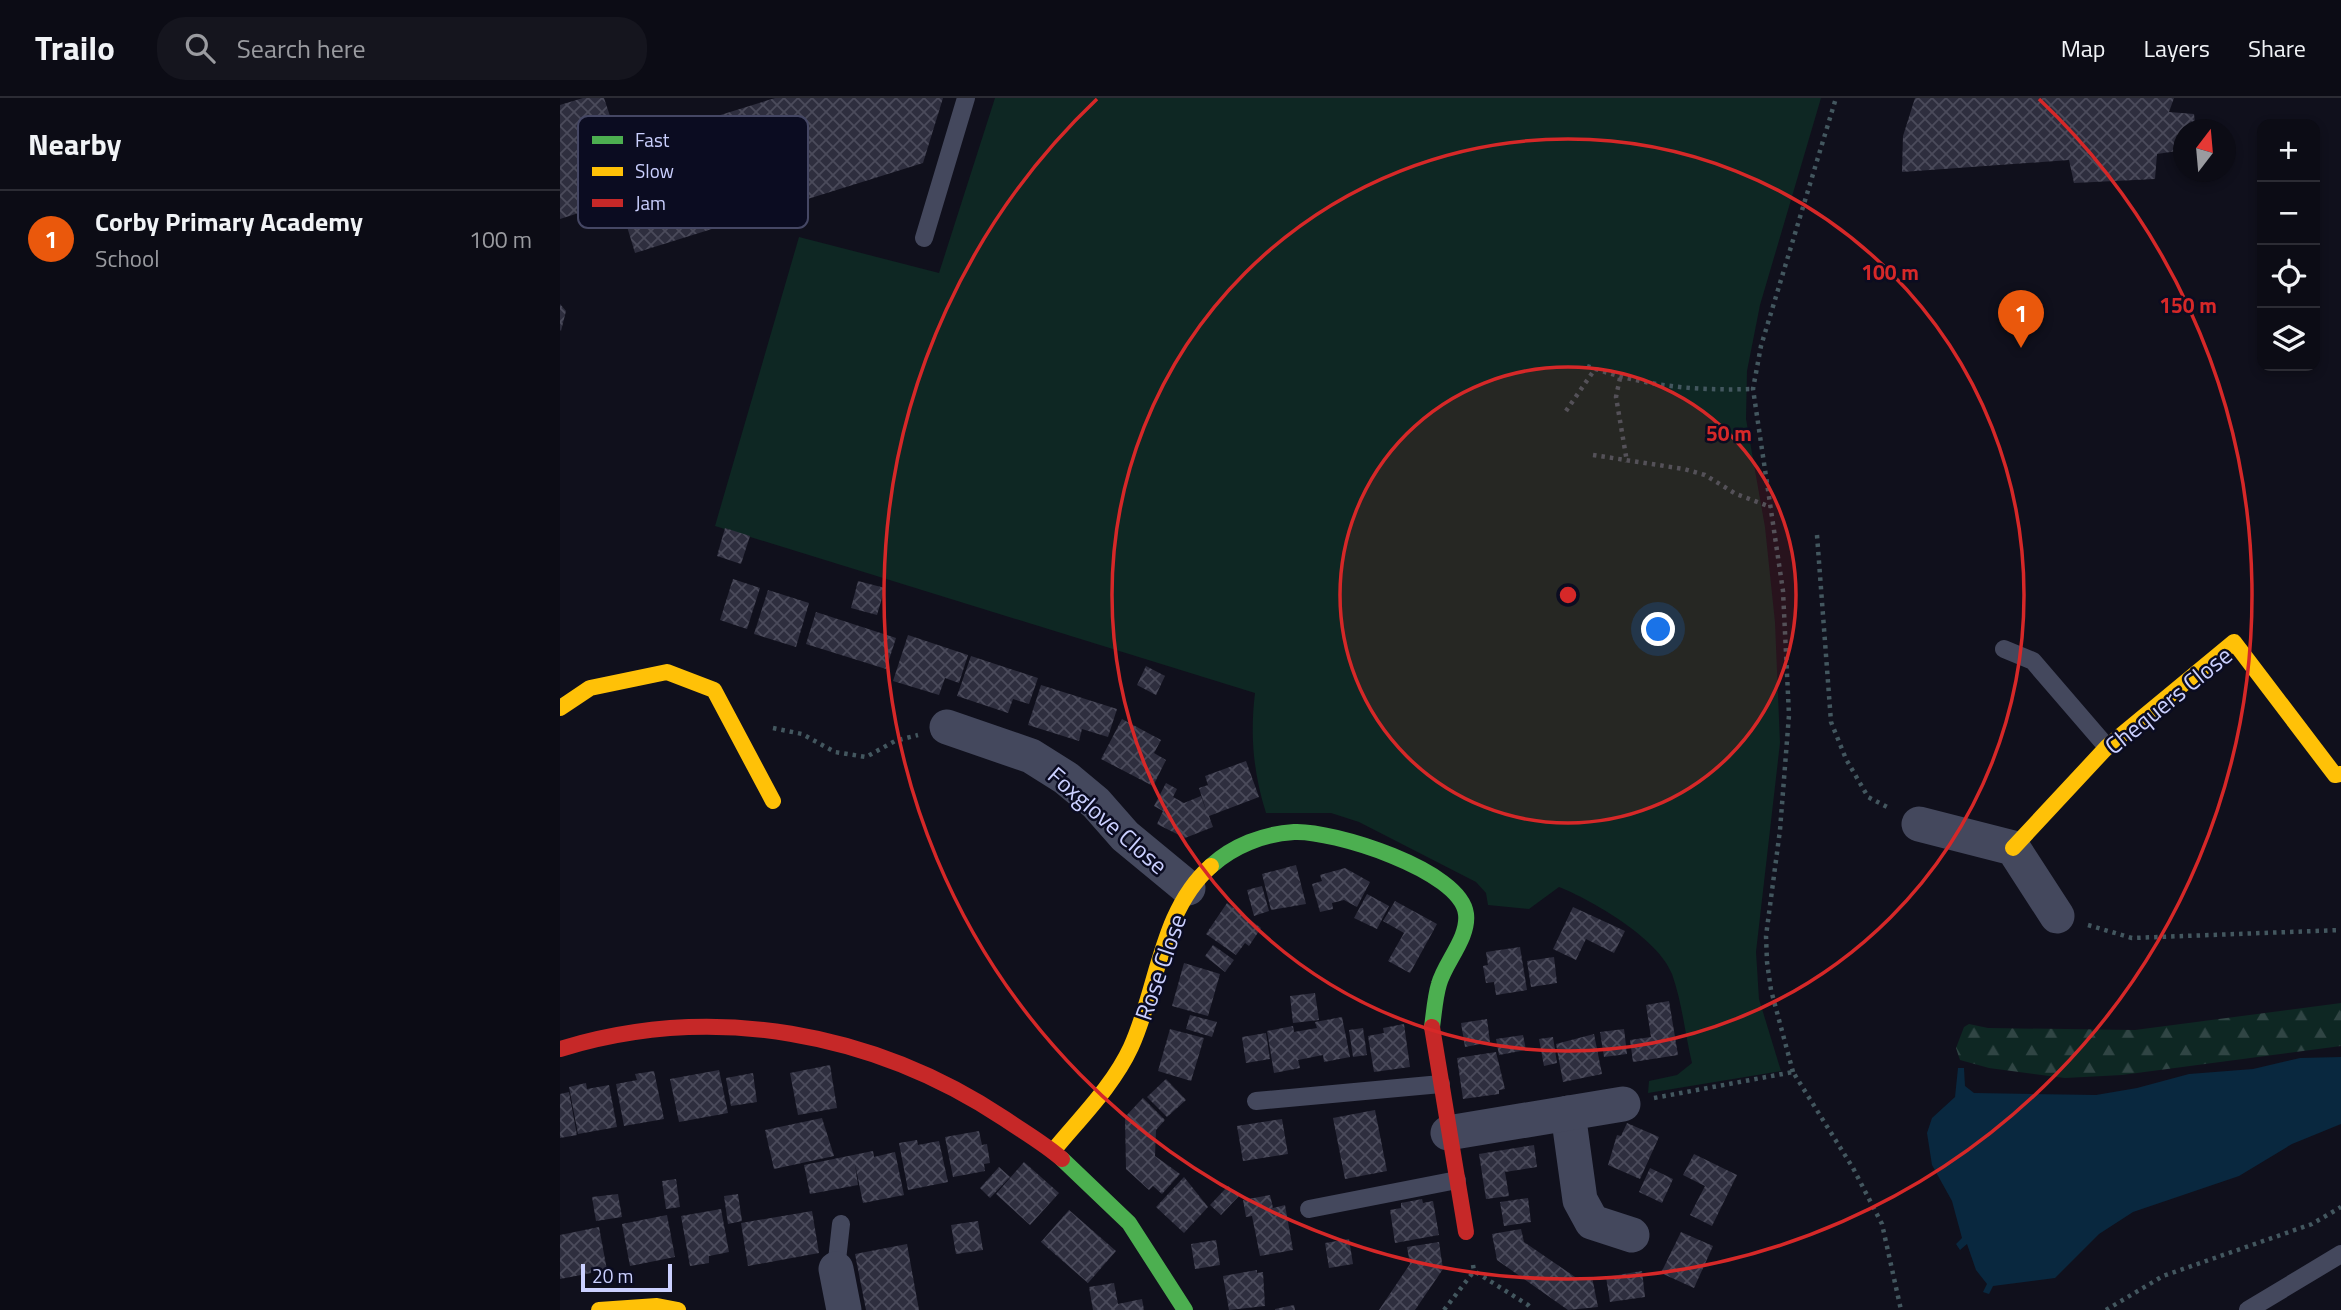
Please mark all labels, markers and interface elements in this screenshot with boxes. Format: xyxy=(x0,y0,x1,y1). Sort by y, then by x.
search box xyxy=(157,17,647,80)
text: Trailo xyxy=(35,23,115,73)
icon: search xyxy=(181,29,219,67)
text: Search here xyxy=(237,29,366,68)
text: Map xyxy=(2061,30,2106,66)
text: Layers xyxy=(2144,30,2210,66)
text: Share xyxy=(2248,30,2306,66)
legend xyxy=(578,116,808,228)
north arrow xyxy=(2173,119,2236,182)
map controls xyxy=(2257,119,2320,371)
button: + xyxy=(2257,119,2320,182)
text: Nearby xyxy=(28,121,121,167)
text: Fast xyxy=(635,125,670,154)
text: Slow xyxy=(635,156,674,185)
button: − xyxy=(2257,182,2320,245)
text: Jam xyxy=(635,188,666,217)
text: Corby Primary Academy xyxy=(95,202,363,241)
text: 1 xyxy=(45,222,57,257)
text: 100 m xyxy=(469,222,532,257)
text: School xyxy=(95,241,159,276)
button: locate xyxy=(2257,245,2320,308)
text: 100 m xyxy=(1861,256,1919,288)
text: 150 m xyxy=(2159,289,2217,321)
pin: 1 xyxy=(1998,290,2044,348)
button: layers xyxy=(2257,308,2320,371)
text: 50 m xyxy=(1706,417,1752,449)
centre of rings xyxy=(1556,583,1580,607)
your location xyxy=(1641,612,1675,646)
street label: Chequers Close xyxy=(2096,637,2240,763)
street label: Foxglove Close xyxy=(1040,758,1176,882)
street label: Rose Close xyxy=(1125,909,1195,1025)
scale bar xyxy=(581,1261,672,1293)
text: 20 m xyxy=(592,1261,633,1290)

